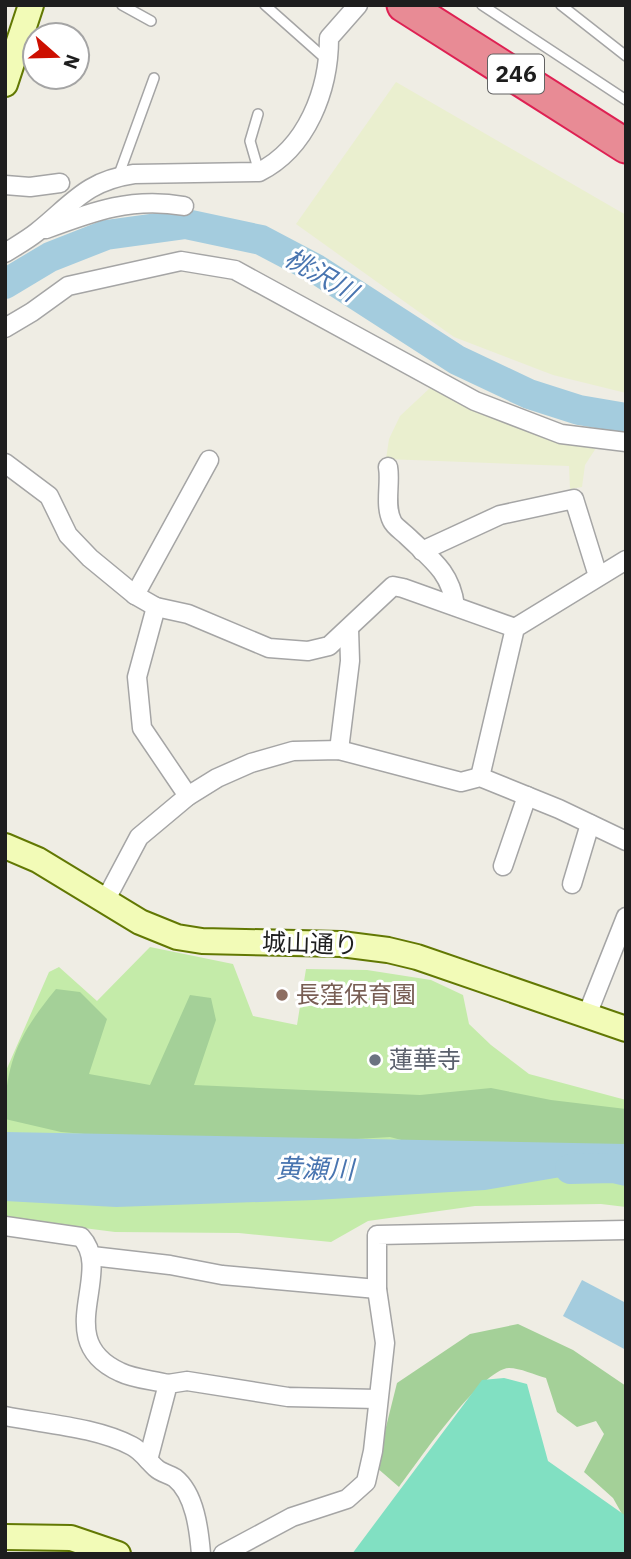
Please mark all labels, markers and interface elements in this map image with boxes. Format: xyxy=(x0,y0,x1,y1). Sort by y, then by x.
north arrow xyxy=(21,21,91,91)
text: N xyxy=(58,51,86,72)
road number: 246 xyxy=(488,54,544,94)
water label: 桃沢川 xyxy=(279,240,366,310)
street label: 城山通り xyxy=(262,925,359,961)
place label: 長窪保育園 xyxy=(296,978,416,1010)
marker: 長窪保育園 xyxy=(274,987,290,1003)
place label: 蓮華寺 xyxy=(389,1043,461,1075)
marker: 蓮華寺 xyxy=(367,1052,383,1068)
water label: 黄瀬川 xyxy=(276,1150,357,1186)

